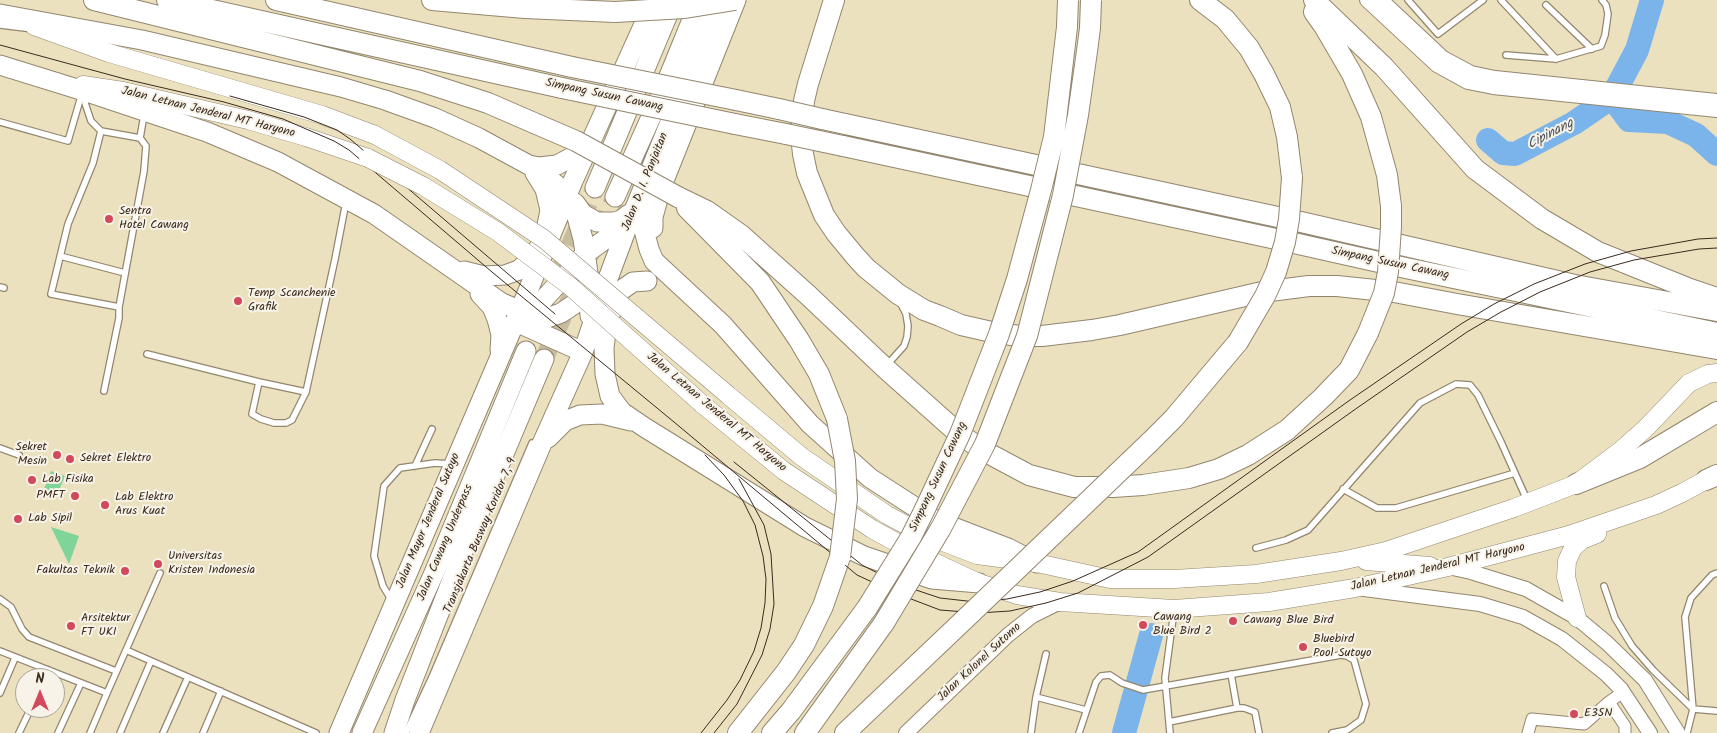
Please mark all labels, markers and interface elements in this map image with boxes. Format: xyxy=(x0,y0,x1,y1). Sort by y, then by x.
street label: Simpang Susun Cawang xyxy=(544,76,664,116)
street label: Jalan Letnan Jenderal MT Haryono xyxy=(120,84,296,142)
water label: Cipinang xyxy=(1525,116,1577,154)
street label: Jalan D. I. Panjaitan xyxy=(620,131,672,233)
place label: Sentra Hotel Cawang xyxy=(119,205,189,233)
marker: Sentra Hotel Cawang xyxy=(103,213,115,225)
street label: Simpang Susun Cawang xyxy=(1330,244,1450,284)
place label: Temp Scanchenie Grafik xyxy=(248,287,335,315)
marker: Temp Scanchenie Grafik xyxy=(232,295,244,307)
street label: Jalan Letnan Jenderal MT Haryono xyxy=(643,350,789,476)
street label: Simpang Susun Cawang xyxy=(907,420,971,534)
place label: Sekret Mesin xyxy=(16,441,47,469)
marker: Sekret Mesin xyxy=(51,449,63,461)
street label: Jalan Mayor Jenderal Sutoyo xyxy=(394,451,464,591)
place label: Sekret Elektro xyxy=(80,452,151,466)
marker: Sekret Elektro xyxy=(64,453,76,465)
street label: Transjakarta Busway Koridor 7, 9 xyxy=(442,456,520,616)
place label: Lab Fisika xyxy=(42,473,94,487)
marker: Lab Fisika xyxy=(26,474,38,486)
street label: Jalan Cawang Underpass xyxy=(415,483,477,603)
place label: PMFT xyxy=(36,489,65,503)
marker: PMFT xyxy=(69,490,81,502)
place label: Lab Elektro Arus Kuat xyxy=(115,491,173,519)
marker: Lab Elektro Arus Kuat xyxy=(99,499,111,511)
place label: Lab Sipil xyxy=(28,512,72,526)
marker: Lab Sipil xyxy=(12,513,24,525)
street label: Jalan Letnan Jenderal MT Haryono xyxy=(1350,541,1526,595)
place label: Universitas Kristen Indonesia xyxy=(168,550,255,578)
marker: Universitas Kristen Indonesia xyxy=(152,558,164,570)
place label: Fakultas Teknik xyxy=(36,564,115,578)
marker: Fakultas Teknik xyxy=(119,565,131,577)
place label: Cawang Blue Bird 2 xyxy=(1153,611,1212,639)
place label: Arsitektur FT UKI xyxy=(81,612,130,640)
place label: Cawang Blue Bird xyxy=(1243,614,1333,628)
marker: Cawang Blue Bird xyxy=(1227,615,1239,627)
marker: Cawang Blue Bird 2 xyxy=(1137,619,1149,631)
marker: Arsitektur FT UKI xyxy=(65,620,77,632)
street label: Jalan Kolonel Sutomo xyxy=(935,621,1025,705)
place label: Bluebird Pool Sutoyo xyxy=(1313,633,1371,661)
marker: Bluebird Pool Sutoyo xyxy=(1297,641,1309,653)
north arrow xyxy=(15,668,65,718)
text: N xyxy=(36,668,44,690)
place label: E35N xyxy=(1584,707,1612,721)
marker: E35N xyxy=(1568,708,1580,720)

